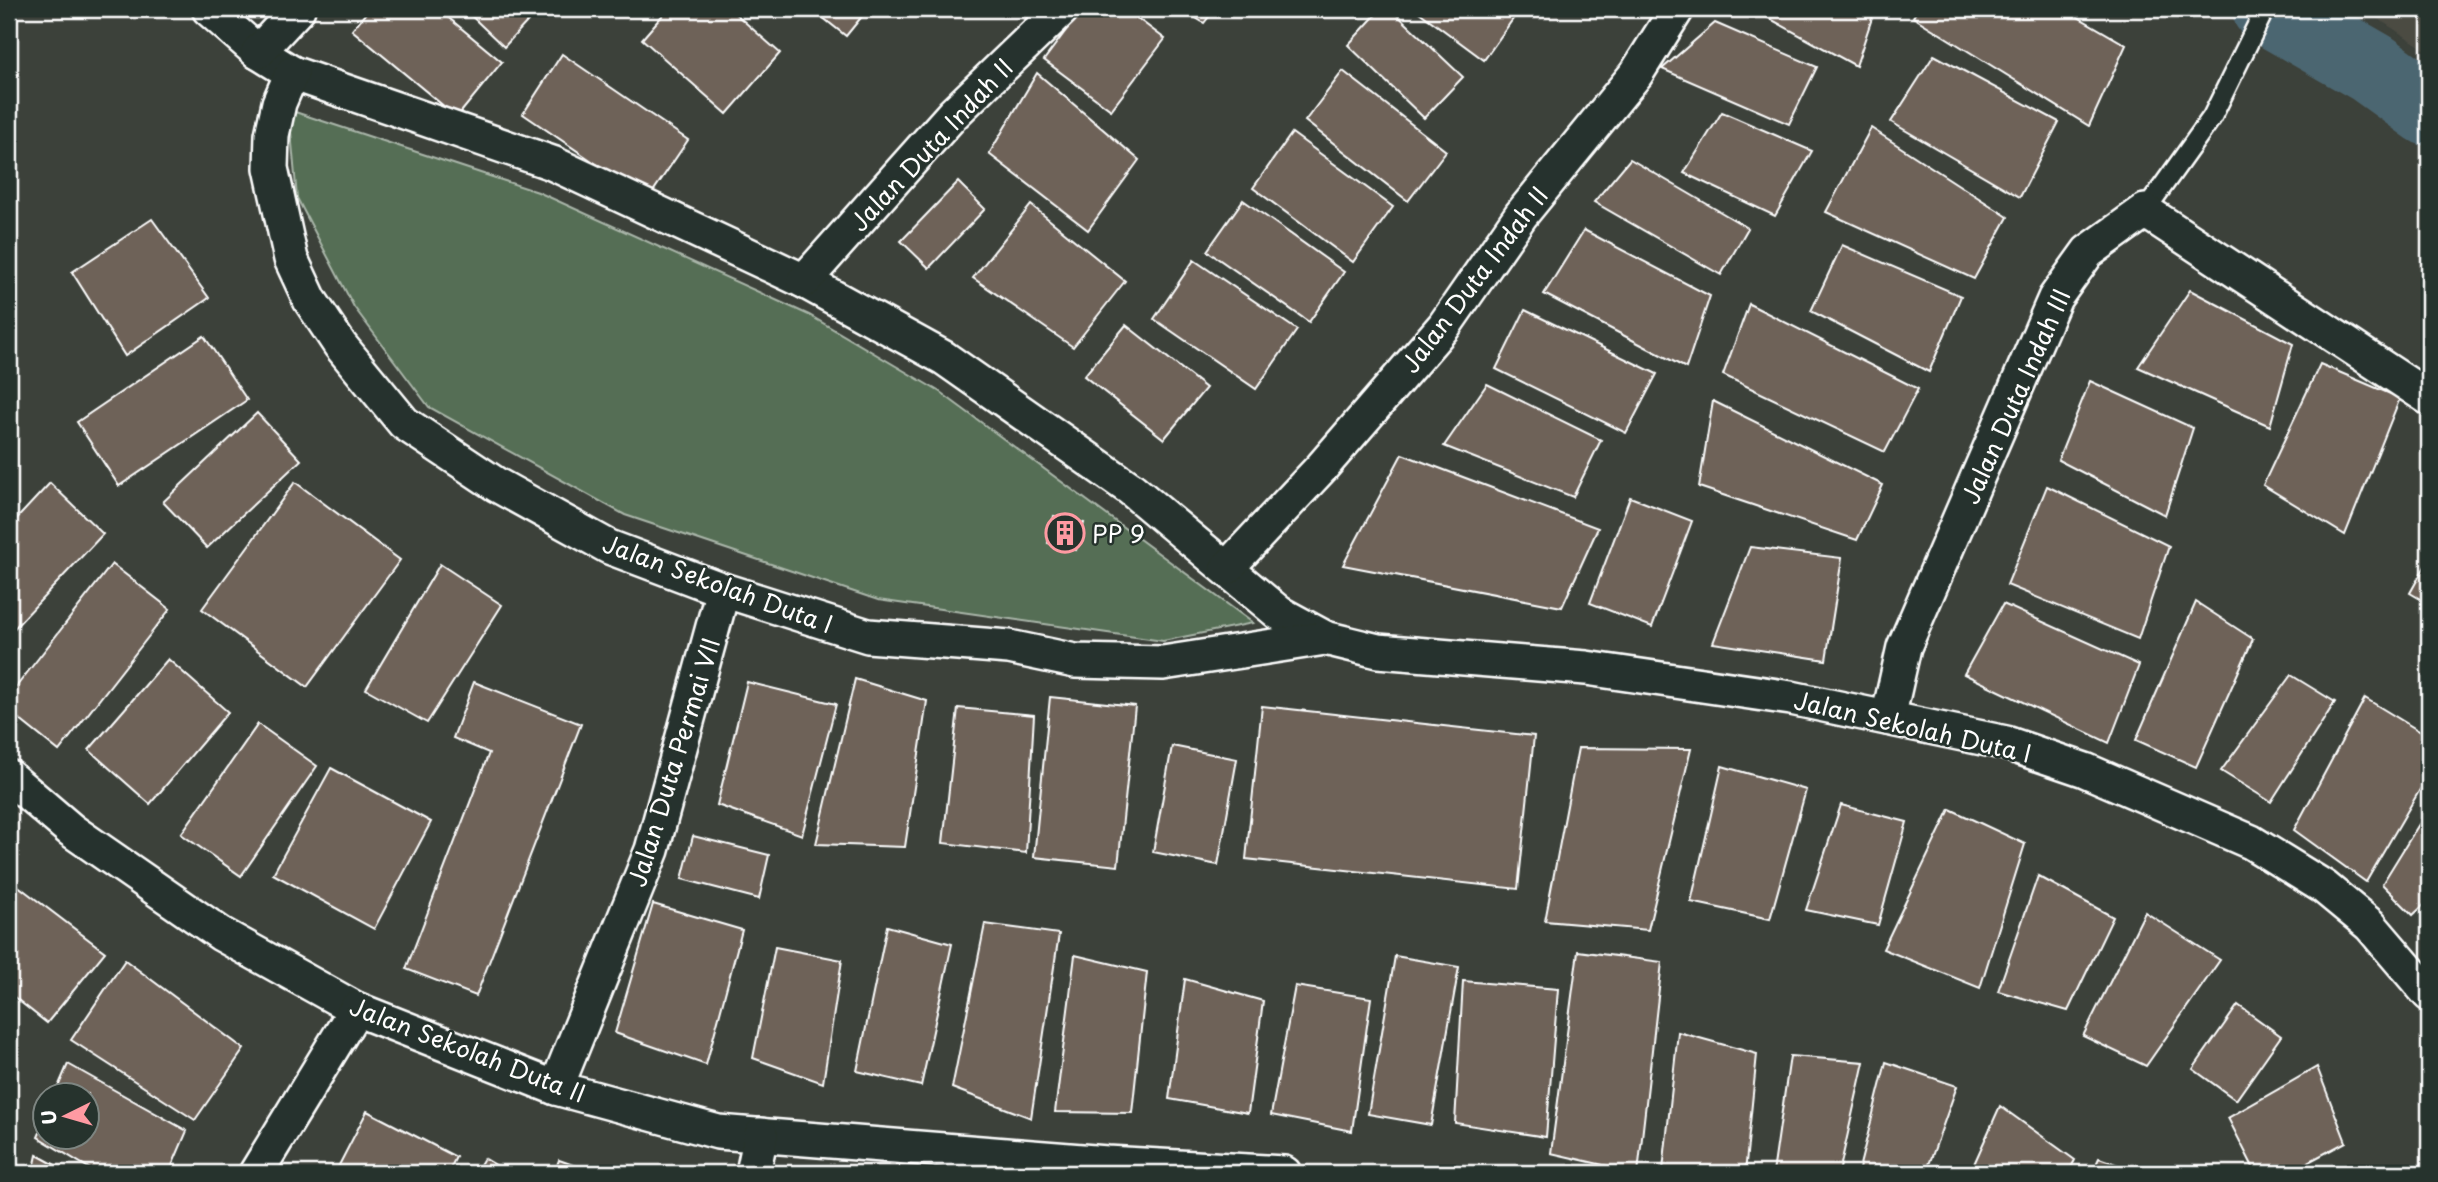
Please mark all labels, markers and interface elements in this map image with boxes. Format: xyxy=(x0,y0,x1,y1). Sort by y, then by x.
street label: Jalan Duta Indah II xyxy=(841,49,1021,239)
street label: Jalan Duta Indah II xyxy=(1392,178,1556,380)
street label: Jalan Duta Indah III xyxy=(1951,283,2079,509)
building icon: PP 9 xyxy=(1044,512,1086,554)
place label: PP 9 xyxy=(1092,515,1145,551)
street label: Jalan Sekolah Duta I xyxy=(598,525,838,641)
street label: Jalan Duta Permai VII xyxy=(618,633,728,891)
street label: Jalan Sekolah Duta I xyxy=(1791,681,2035,771)
street label: Jalan Sekolah Duta II xyxy=(345,987,591,1111)
north arrow xyxy=(32,1080,102,1150)
text: U xyxy=(33,1109,63,1126)

